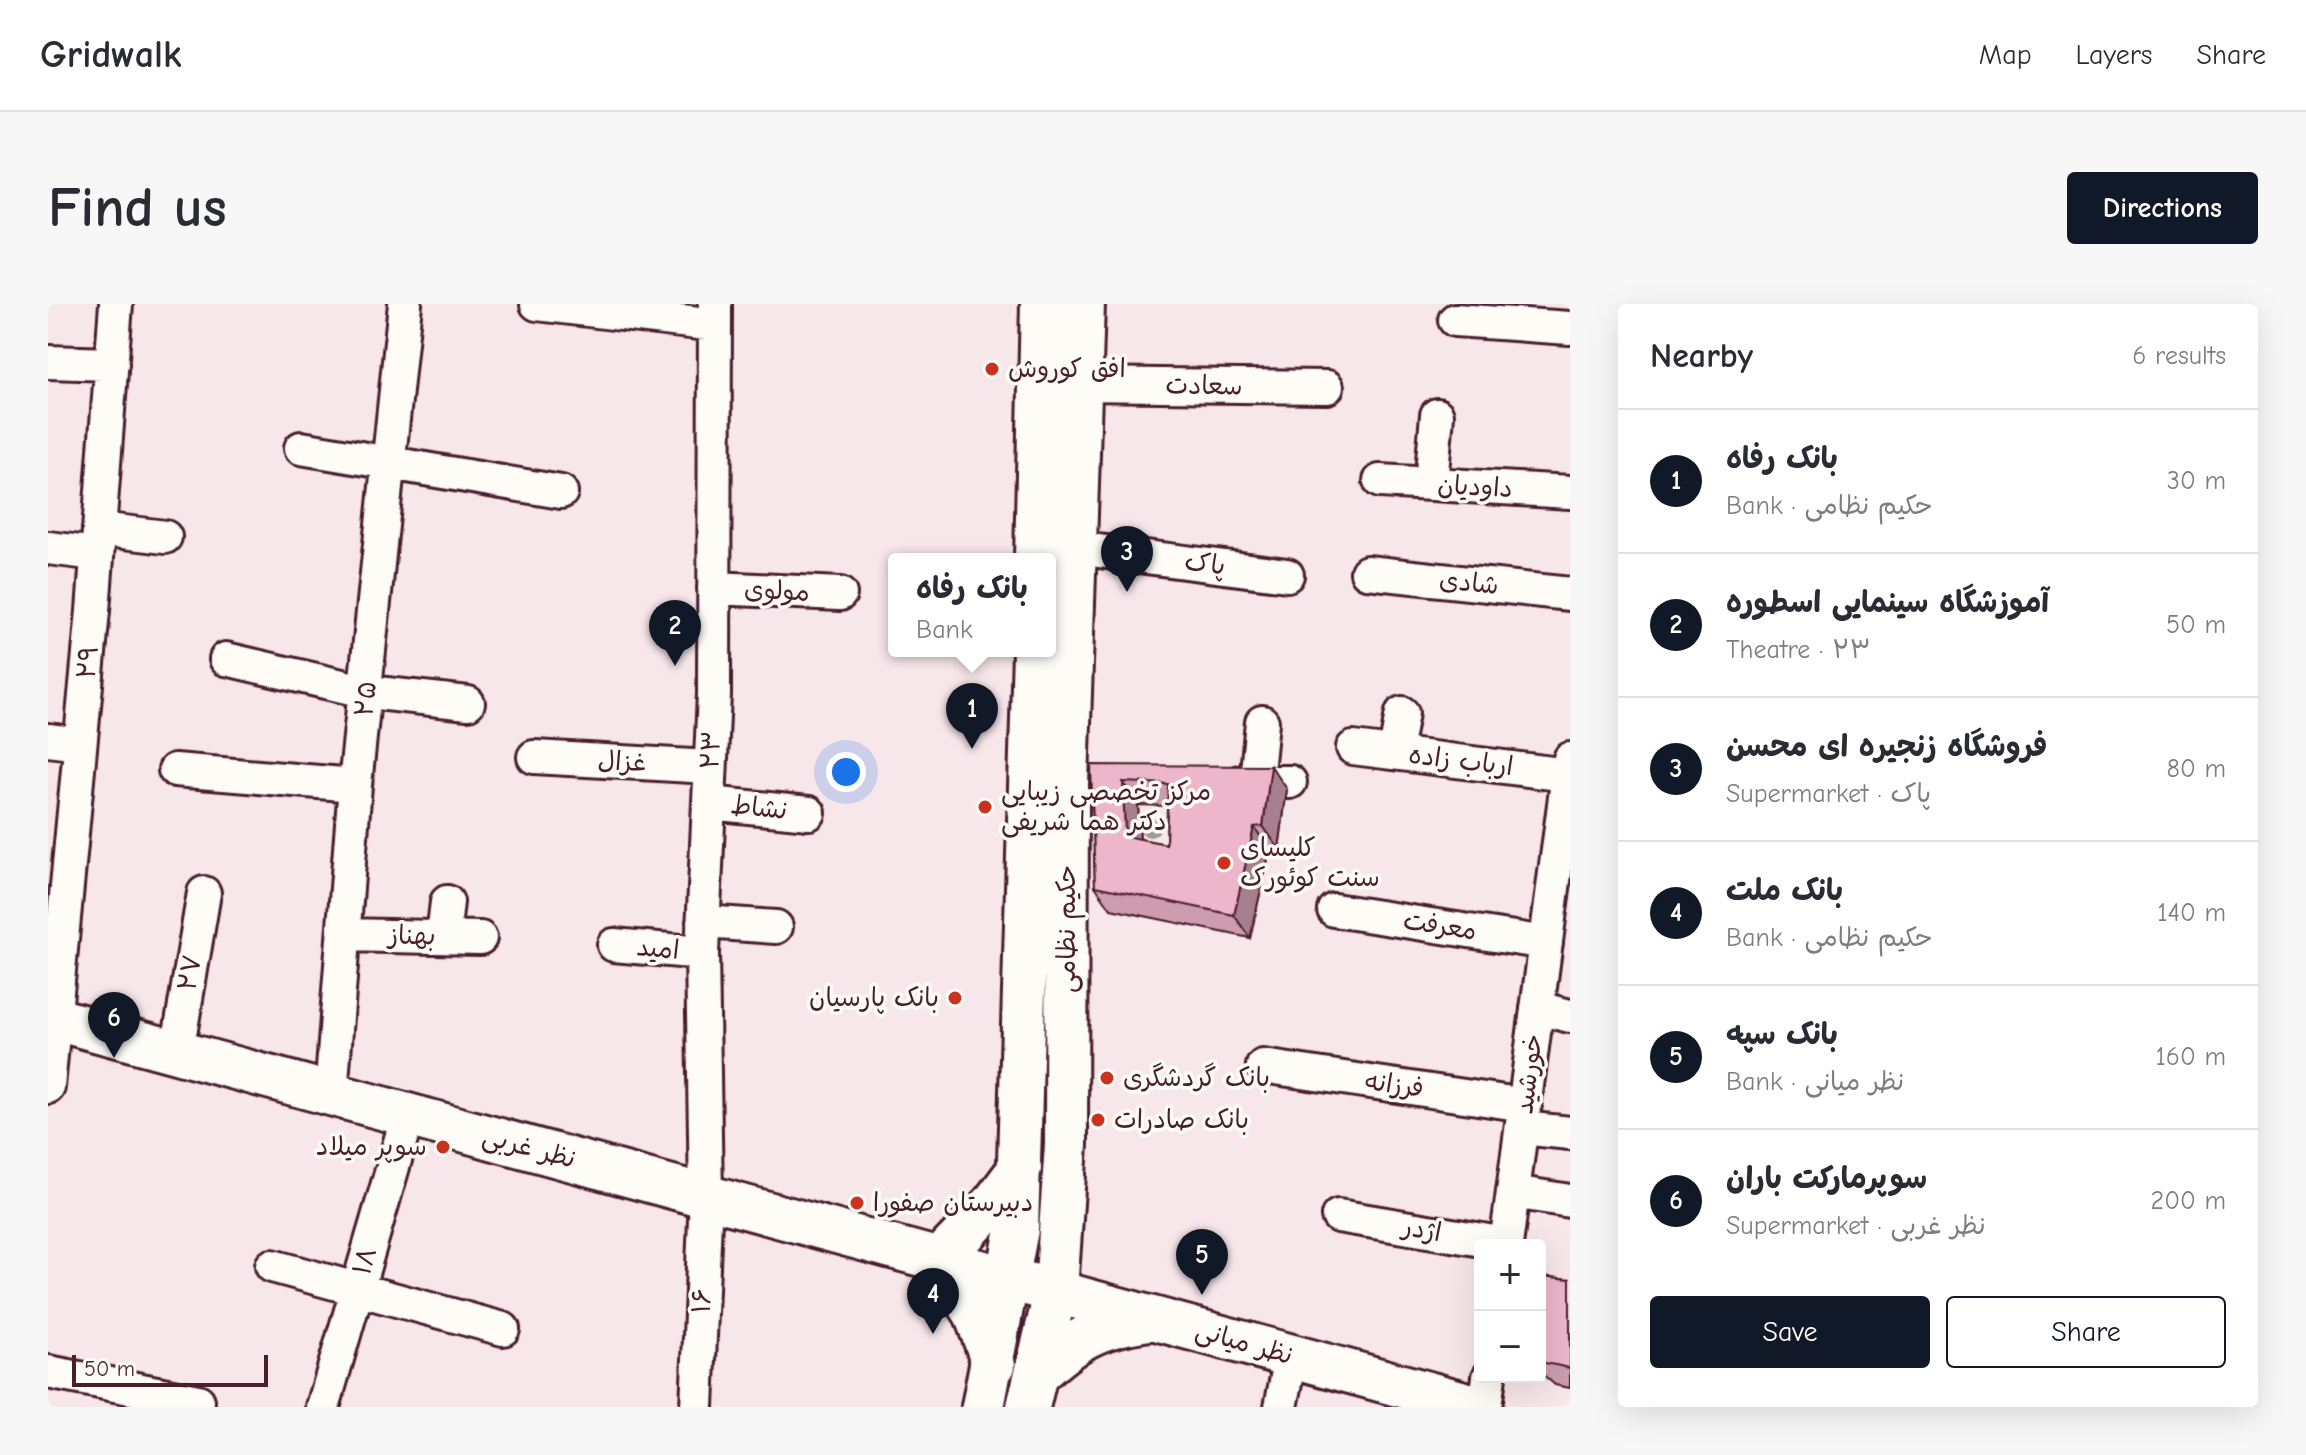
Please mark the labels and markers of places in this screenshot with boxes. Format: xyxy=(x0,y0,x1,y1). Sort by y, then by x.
place label: افق کوروش xyxy=(1008,354,1126,384)
marker: افق کوروش xyxy=(983,360,1001,378)
pin: 3 xyxy=(1101,526,1153,592)
pin: 2 xyxy=(649,600,701,666)
pin: 1 xyxy=(946,683,998,749)
place label: مرکز تخصصی زیبایی دکتر هما شریفی xyxy=(1001,777,1211,838)
marker: مرکز تخصصی زیبایی دکتر هما شریفی xyxy=(976,798,994,816)
place label: کلیسای سنت کوئورک xyxy=(1240,833,1380,894)
marker: کلیسای سنت کوئورک xyxy=(1215,854,1233,872)
place label: بانک پارسیان xyxy=(809,983,939,1014)
marker: بانک پارسیان xyxy=(946,989,964,1007)
pin: 6 xyxy=(88,992,140,1058)
place label: بانک گردشگری xyxy=(1123,1062,1270,1093)
marker: بانک گردشگری xyxy=(1098,1069,1116,1087)
place label: بانک صادرات xyxy=(1114,1105,1249,1135)
marker: بانک صادرات xyxy=(1089,1111,1107,1129)
place label: سوپر میلاد xyxy=(316,1132,427,1163)
marker: سوپر میلاد xyxy=(434,1138,452,1156)
place label: دبیرستان صفورا xyxy=(873,1188,1033,1218)
marker: دبیرستان صفورا xyxy=(848,1194,866,1212)
pin: 5 xyxy=(1176,1229,1228,1295)
pin: 4 xyxy=(907,1268,959,1334)

